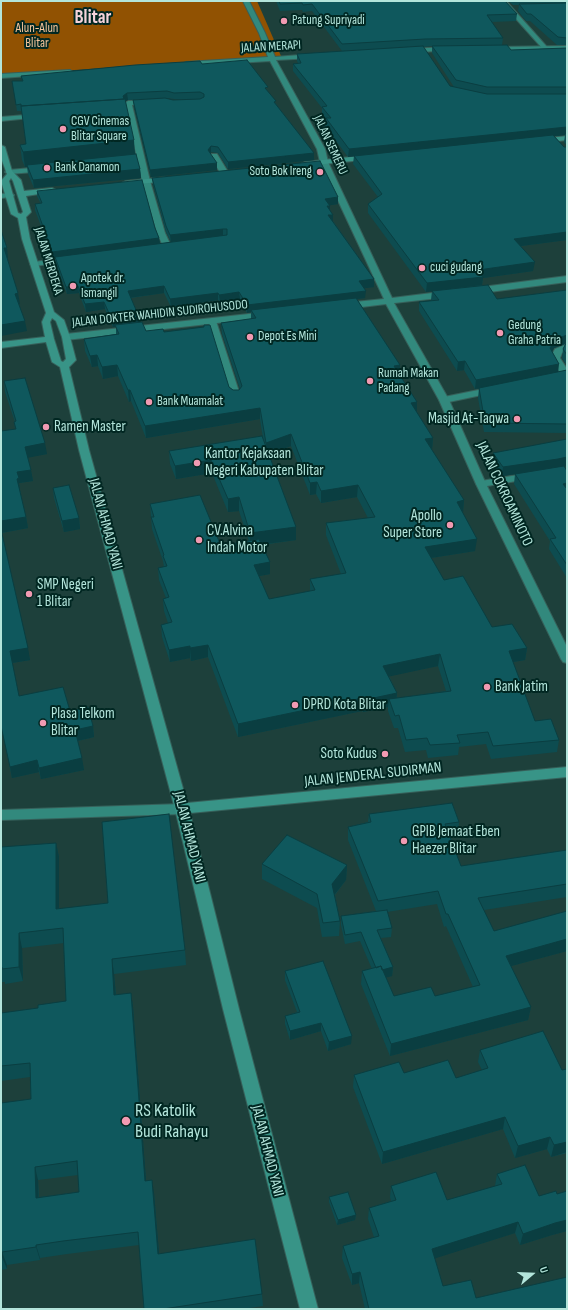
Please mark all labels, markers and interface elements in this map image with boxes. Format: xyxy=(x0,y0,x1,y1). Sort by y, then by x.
district label: Blitar xyxy=(75,7,111,29)
place label: Patung Supriyadi xyxy=(292,13,365,29)
marker: Patung Supriyadi xyxy=(279,16,289,26)
park label: Alun-Alun Blitar xyxy=(16,21,58,52)
street label: JALAN MERAPI xyxy=(241,38,301,56)
street label: JALAN SEMERU xyxy=(309,113,351,177)
place label: CGV Cinemas Blitar Square xyxy=(71,114,129,145)
marker: CGV Cinemas Blitar Square xyxy=(58,124,68,134)
place label: Bank Danamon xyxy=(55,160,120,176)
marker: Bank Danamon xyxy=(42,163,52,173)
place label: Soto Bok Ireng xyxy=(249,164,312,180)
marker: Soto Bok Ireng xyxy=(315,167,325,177)
street label: JALAN MERDEKA xyxy=(30,225,66,297)
place label: cuci gudang xyxy=(430,260,482,276)
marker: cuci gudang xyxy=(417,263,427,273)
place label: Apotek dr. Ismangil xyxy=(81,271,125,302)
marker: Apotek dr. Ismangil xyxy=(68,281,78,291)
street label: JALAN DOKTER WAHIDIN SUDIROHUSODO xyxy=(71,297,249,331)
place label: Gedung Graha Patria xyxy=(508,318,561,349)
marker: Gedung Graha Patria xyxy=(495,328,505,338)
place label: Depot Es Mini xyxy=(258,329,317,345)
marker: Depot Es Mini xyxy=(245,332,255,342)
place label: Rumah Makan Padang xyxy=(378,366,439,397)
marker: Rumah Makan Padang xyxy=(365,376,375,386)
place label: Bank Muamalat xyxy=(157,394,223,410)
marker: Bank Muamalat xyxy=(144,397,154,407)
place label: Masjid At-Taqwa xyxy=(428,410,509,428)
marker: Masjid At-Taqwa xyxy=(512,414,522,424)
place label: Ramen Master xyxy=(54,418,126,436)
marker: Ramen Master xyxy=(41,422,51,432)
street label: JALAN COKROAMINOTO xyxy=(472,439,536,549)
place label: Kantor Kejaksaan Negeri Kabupaten Blitar xyxy=(205,445,323,480)
marker: Kantor Kejaksaan Negeri Kabupaten Blitar xyxy=(192,458,202,468)
street label: JALAN AHMAD YANI xyxy=(84,477,126,571)
place label: Apollo Super Store xyxy=(383,507,442,542)
marker: Apollo Super Store xyxy=(445,520,455,530)
place label: CV.Alvina Indah Motor xyxy=(207,522,267,557)
marker: CV.Alvina Indah Motor xyxy=(194,535,204,545)
place label: SMP Negeri 1 Blitar xyxy=(37,576,94,611)
marker: SMP Negeri 1 Blitar xyxy=(24,589,34,599)
place label: Bank Jatim xyxy=(495,678,548,696)
marker: Bank Jatim xyxy=(482,682,492,692)
place label: DPRD Kota Blitar xyxy=(303,696,386,714)
marker: DPRD Kota Blitar xyxy=(290,700,300,710)
place label: Plasa Telkom Blitar xyxy=(51,705,115,740)
marker: Plasa Telkom Blitar xyxy=(38,718,48,728)
place label: Soto Kudus xyxy=(321,745,377,763)
marker: Soto Kudus xyxy=(380,749,390,759)
street label: JALAN JENDERAL SUDIRMAN xyxy=(304,759,442,791)
street label: JALAN AHMAD YANI xyxy=(169,789,209,885)
place label: GPIB Jemaat Eben Haezer Blitar xyxy=(412,823,500,858)
marker: GPIB Jemaat Eben Haezer Blitar xyxy=(399,836,409,846)
place label: RS Katolik Budi Rahayu xyxy=(135,1100,208,1142)
street label: JALAN AHMAD YANI xyxy=(247,1103,287,1199)
marker: RS Katolik Budi Rahayu xyxy=(120,1115,132,1127)
north arrow xyxy=(512,1254,552,1294)
text: U xyxy=(537,1265,551,1275)

